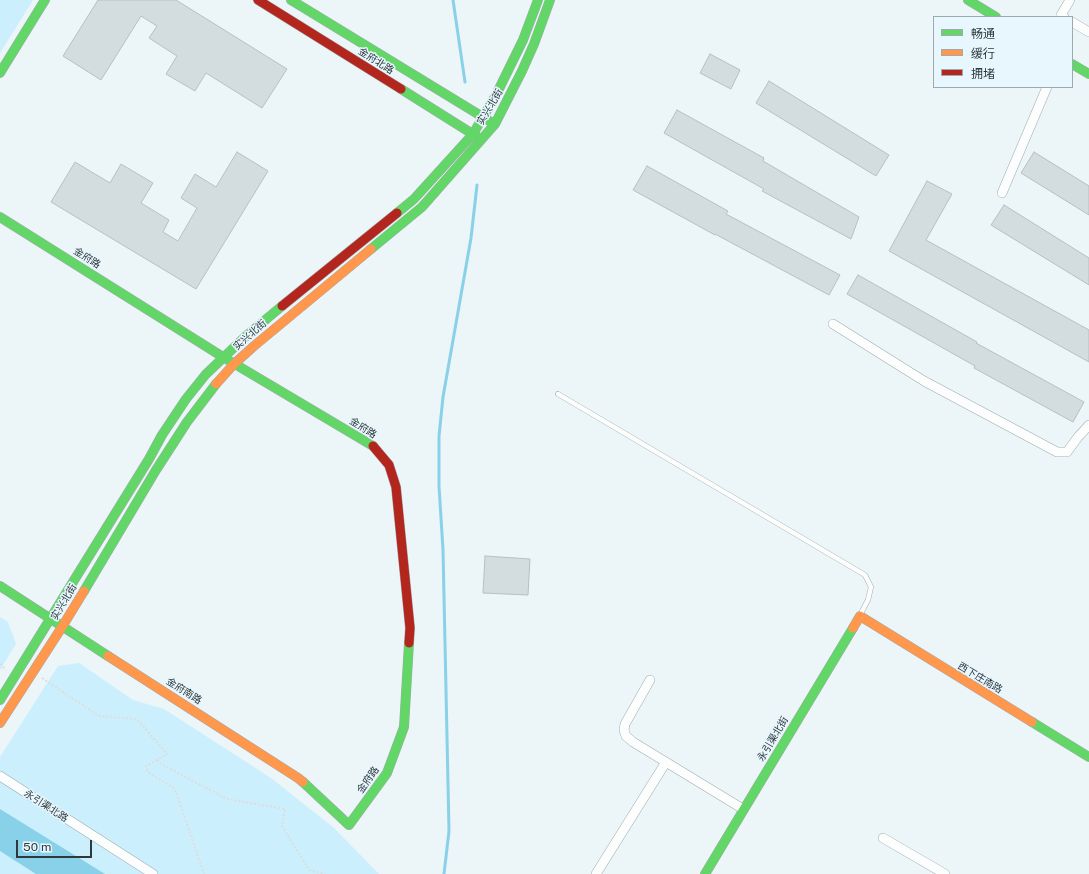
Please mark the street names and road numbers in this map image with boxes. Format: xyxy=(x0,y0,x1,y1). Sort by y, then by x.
street label: 金府北路 xyxy=(356,45,396,77)
street label: 实兴北街 xyxy=(475,87,505,127)
street label: 金府路 xyxy=(71,245,103,271)
street label: 实兴北街 xyxy=(231,317,269,353)
street label: 金府路 xyxy=(347,415,379,441)
street label: 实兴北街 xyxy=(49,582,79,622)
street label: 西下庄南路 xyxy=(955,660,1005,696)
street label: 金府南路 xyxy=(164,675,204,707)
street label: 永引渠北街 xyxy=(755,714,791,764)
street label: 金府路 xyxy=(354,764,382,796)
street label: 永引渠北路 xyxy=(22,787,70,825)

